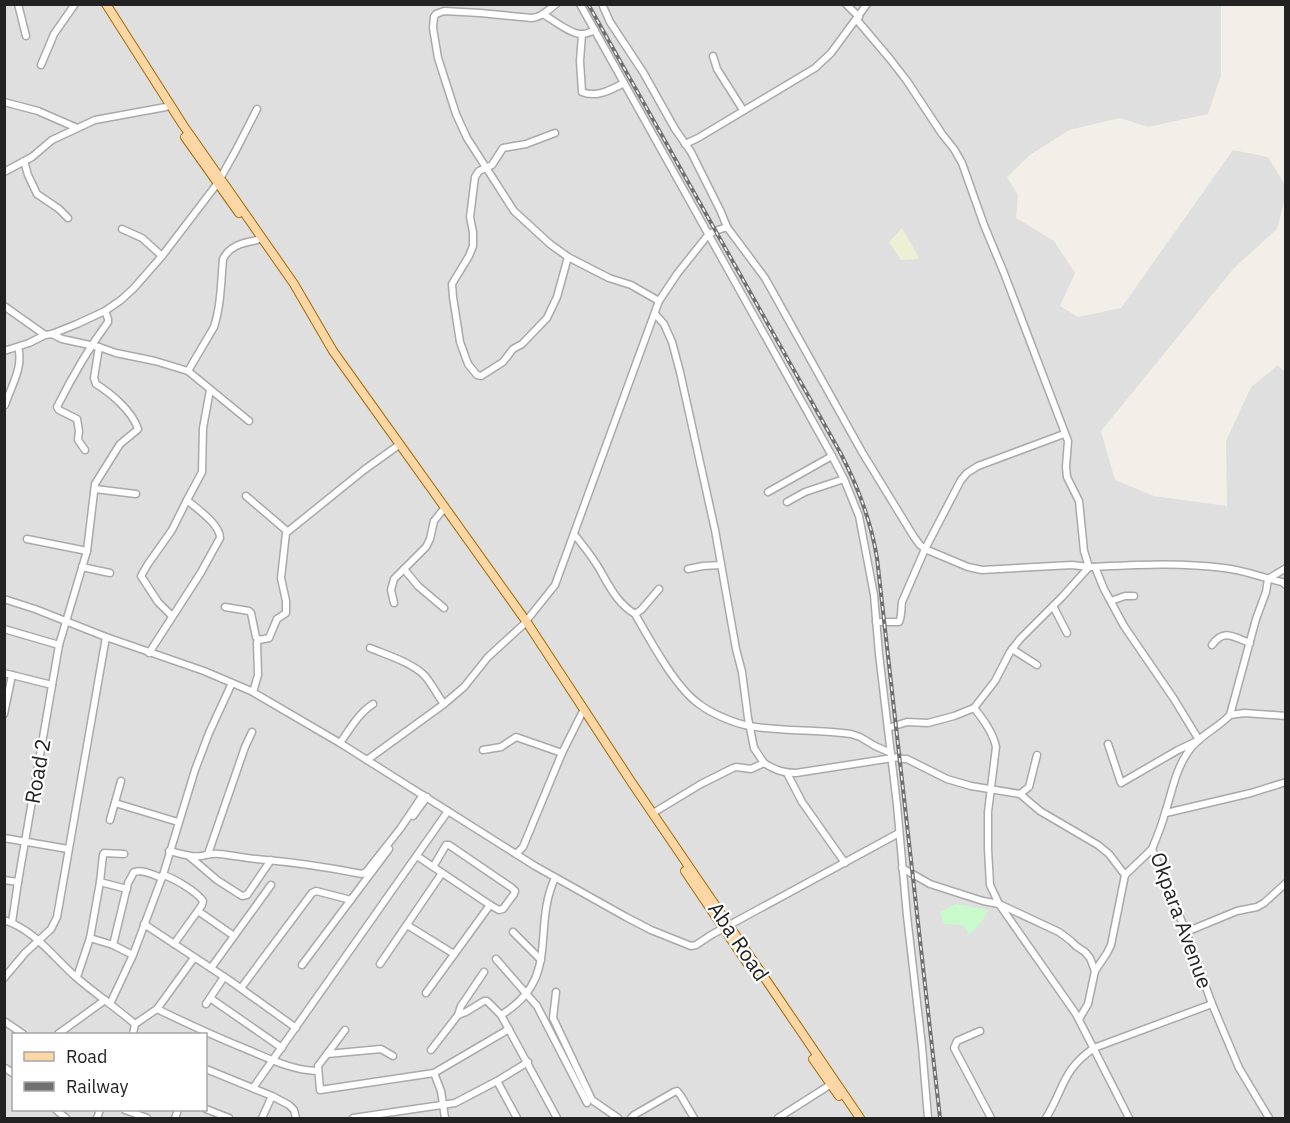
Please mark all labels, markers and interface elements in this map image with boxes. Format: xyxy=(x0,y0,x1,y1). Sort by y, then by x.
street label: Road 2 xyxy=(17,736,57,806)
street label: Okpara Avenue xyxy=(1144,848,1220,992)
street label: Aba Road xyxy=(702,896,776,986)
legend xyxy=(12,1033,207,1111)
text: Road xyxy=(66,1045,107,1068)
text: Railway xyxy=(66,1075,128,1098)

